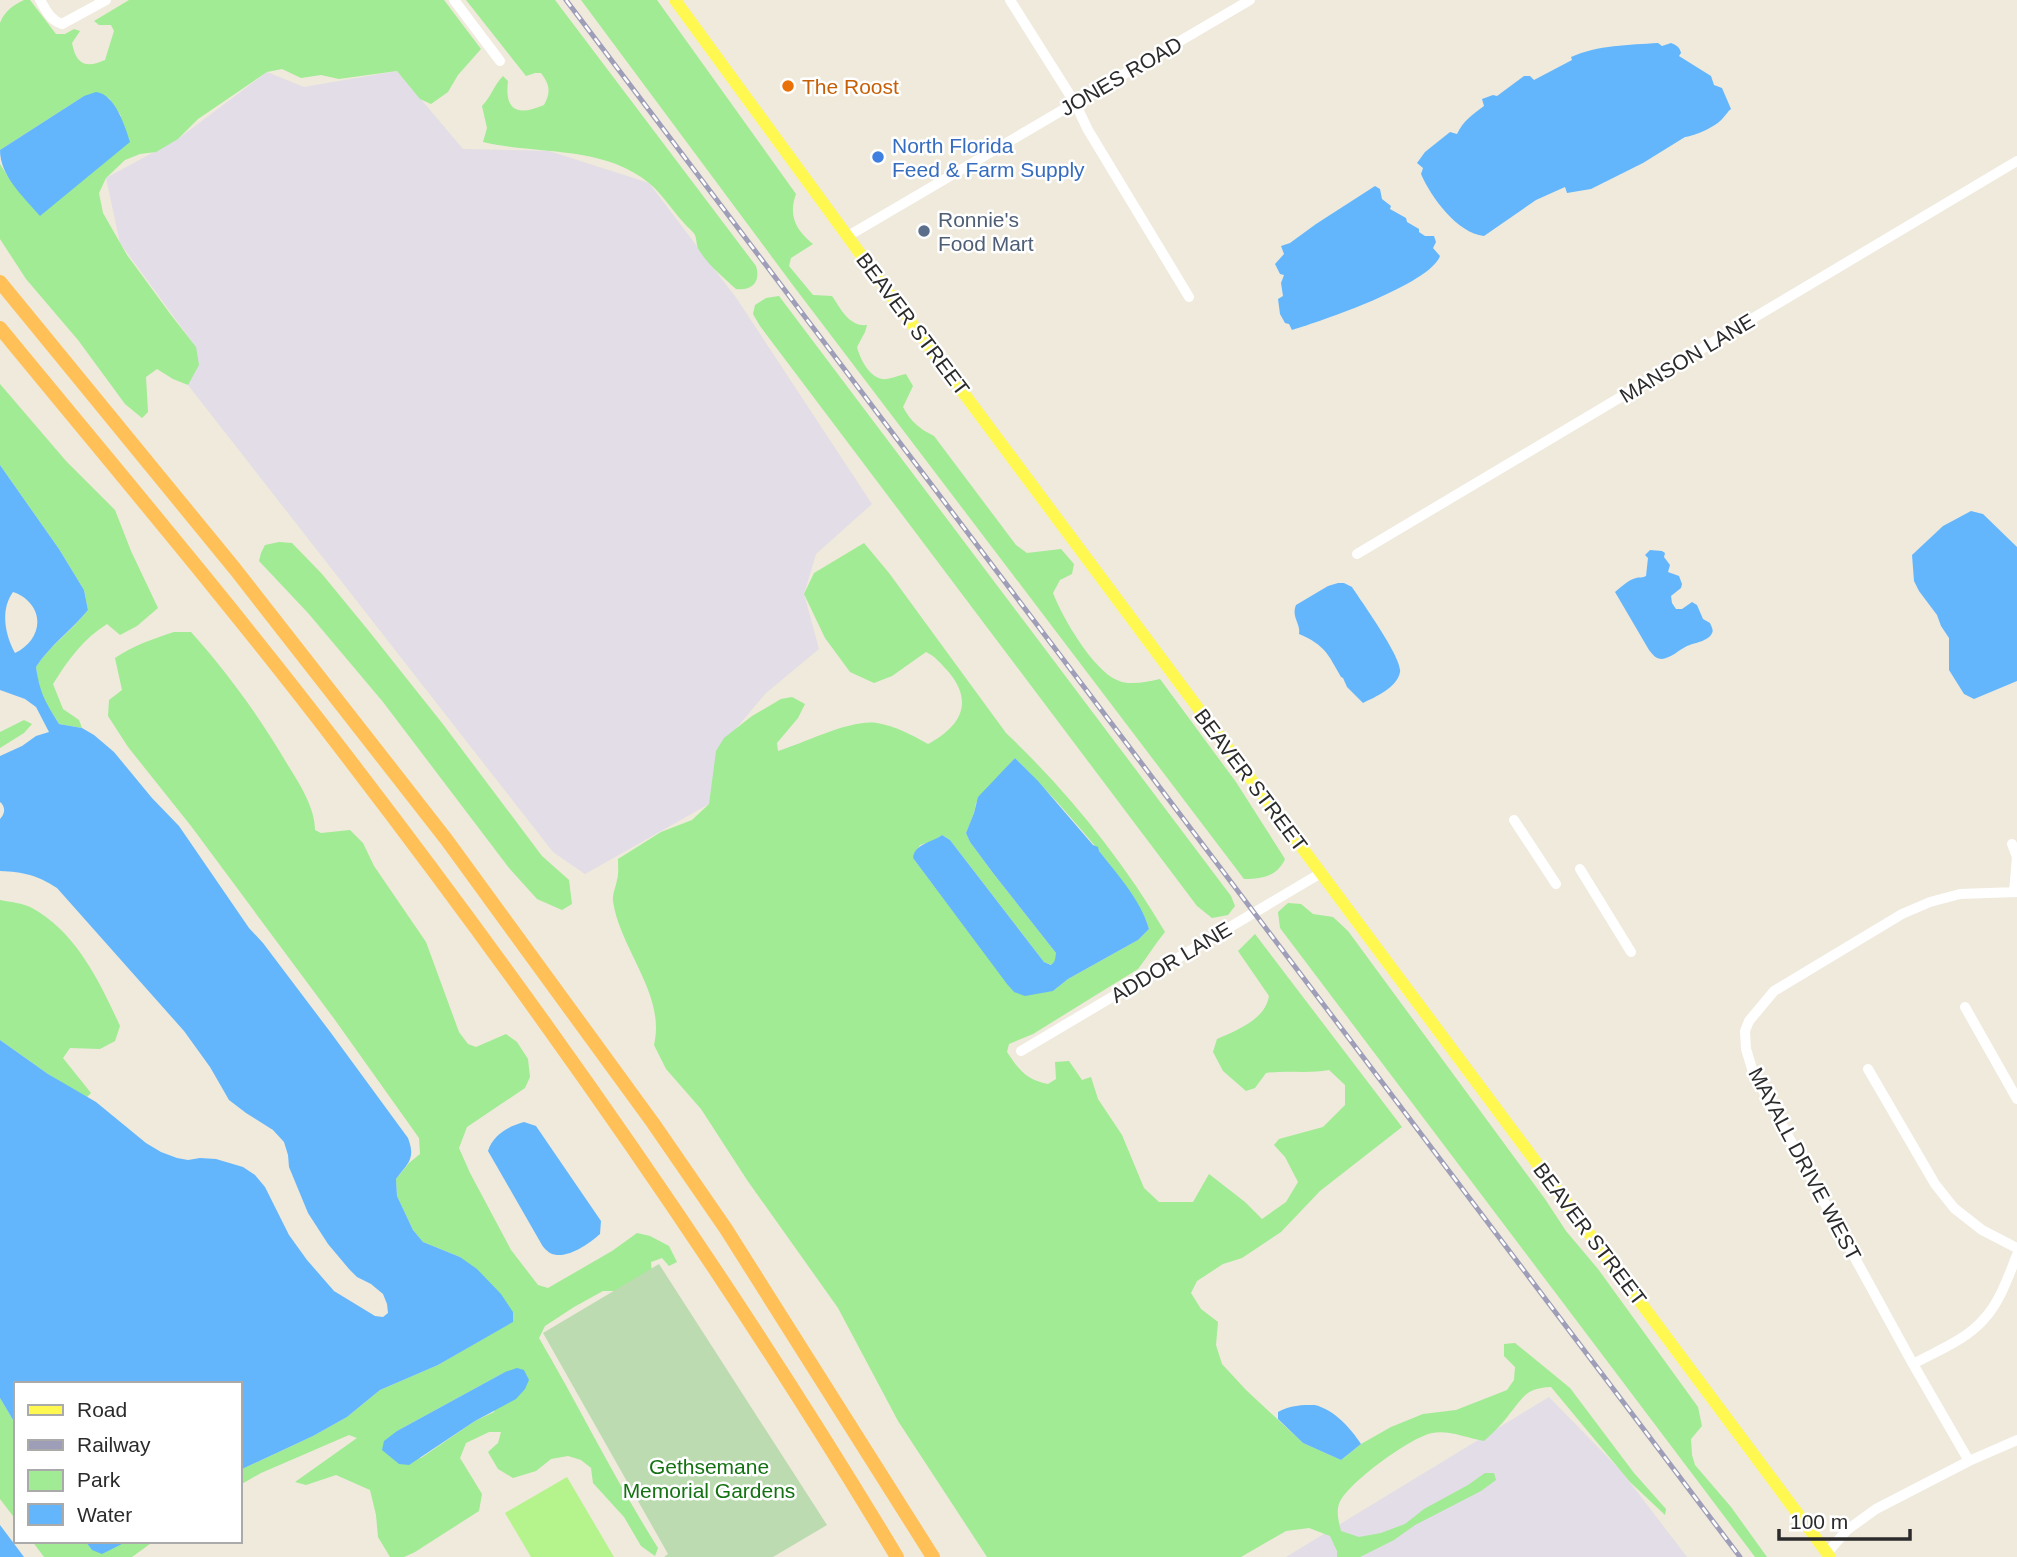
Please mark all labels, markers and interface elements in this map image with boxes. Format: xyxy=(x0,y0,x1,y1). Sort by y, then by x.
street label: JONES ROAD xyxy=(1056,32,1186,120)
place label: The Roost xyxy=(802,75,899,98)
marker: The Roost xyxy=(780,78,796,94)
place label: North Florida Feed & Farm Supply xyxy=(892,134,1085,181)
marker: North Florida Feed & Farm Supply xyxy=(870,149,886,165)
place label: Ronnie's Food Mart xyxy=(938,208,1034,255)
marker: Ronnie's Food Mart xyxy=(916,223,932,239)
street label: BEAVER STREET xyxy=(852,248,974,400)
street label: MANSON LANE xyxy=(1616,309,1758,407)
street label: BEAVER STREET xyxy=(1190,704,1312,856)
street label: ADDOR LANE xyxy=(1107,917,1235,1007)
street label: MAYALL DRIVE WEST xyxy=(1744,1063,1866,1265)
street label: BEAVER STREET xyxy=(1529,1158,1651,1310)
legend xyxy=(14,1382,242,1543)
text: Road xyxy=(77,1398,127,1421)
text: Railway xyxy=(77,1433,151,1456)
park label: Gethsemane Memorial Gardens xyxy=(623,1455,795,1502)
text: Park xyxy=(77,1468,121,1491)
scale bar xyxy=(1779,1498,1910,1542)
text: Water xyxy=(77,1503,132,1526)
text: 100 m xyxy=(1790,1510,1848,1533)

